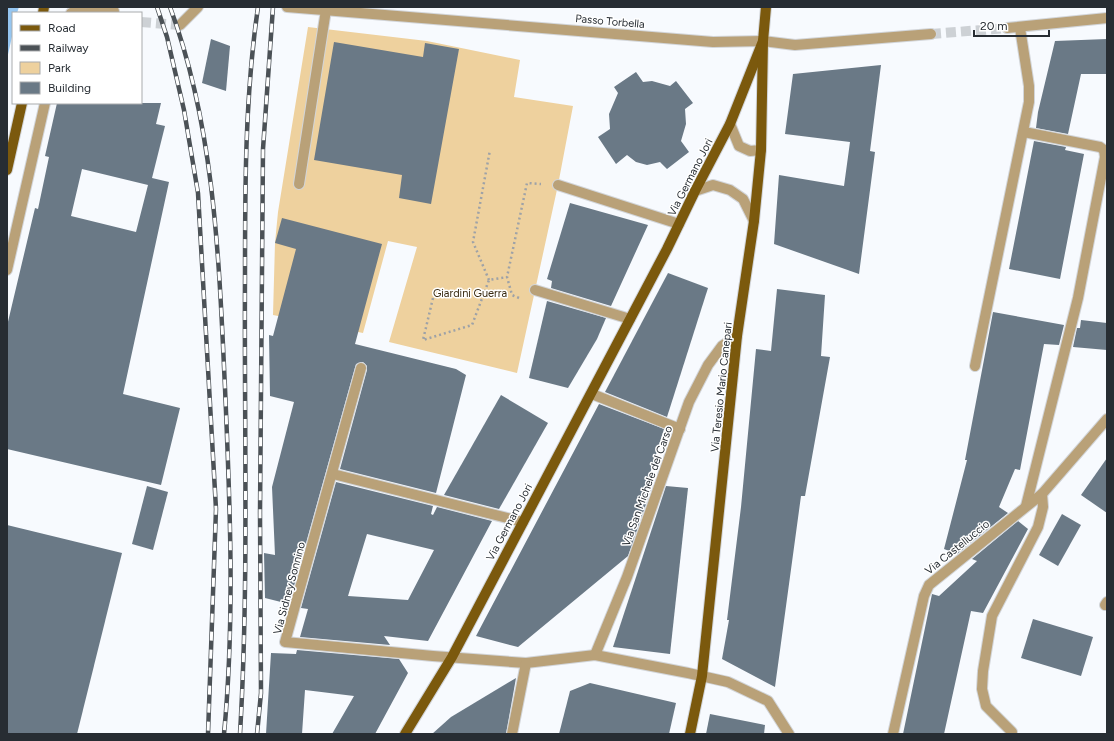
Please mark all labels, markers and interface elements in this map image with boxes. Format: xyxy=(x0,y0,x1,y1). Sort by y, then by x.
legend xyxy=(12,12,142,104)
street label: Passo Torbella xyxy=(575,12,645,31)
scale bar xyxy=(974,12,1049,38)
text: 20 m xyxy=(980,19,1008,33)
text: Road xyxy=(48,21,76,35)
text: Railway xyxy=(48,41,89,55)
text: Park xyxy=(48,61,71,75)
text: Building xyxy=(48,81,91,95)
street label: Via Germano Jori xyxy=(665,136,716,218)
park label: Giardini Guerra xyxy=(433,287,507,300)
street label: Via Teresio Mario Canepari xyxy=(708,321,735,453)
street label: Via San Michele del Carso xyxy=(620,424,675,548)
street label: Via Germano Jori xyxy=(484,482,535,563)
street label: Via Castelluccio xyxy=(922,517,992,577)
street label: Via Sidney Sonnino xyxy=(271,540,308,636)

